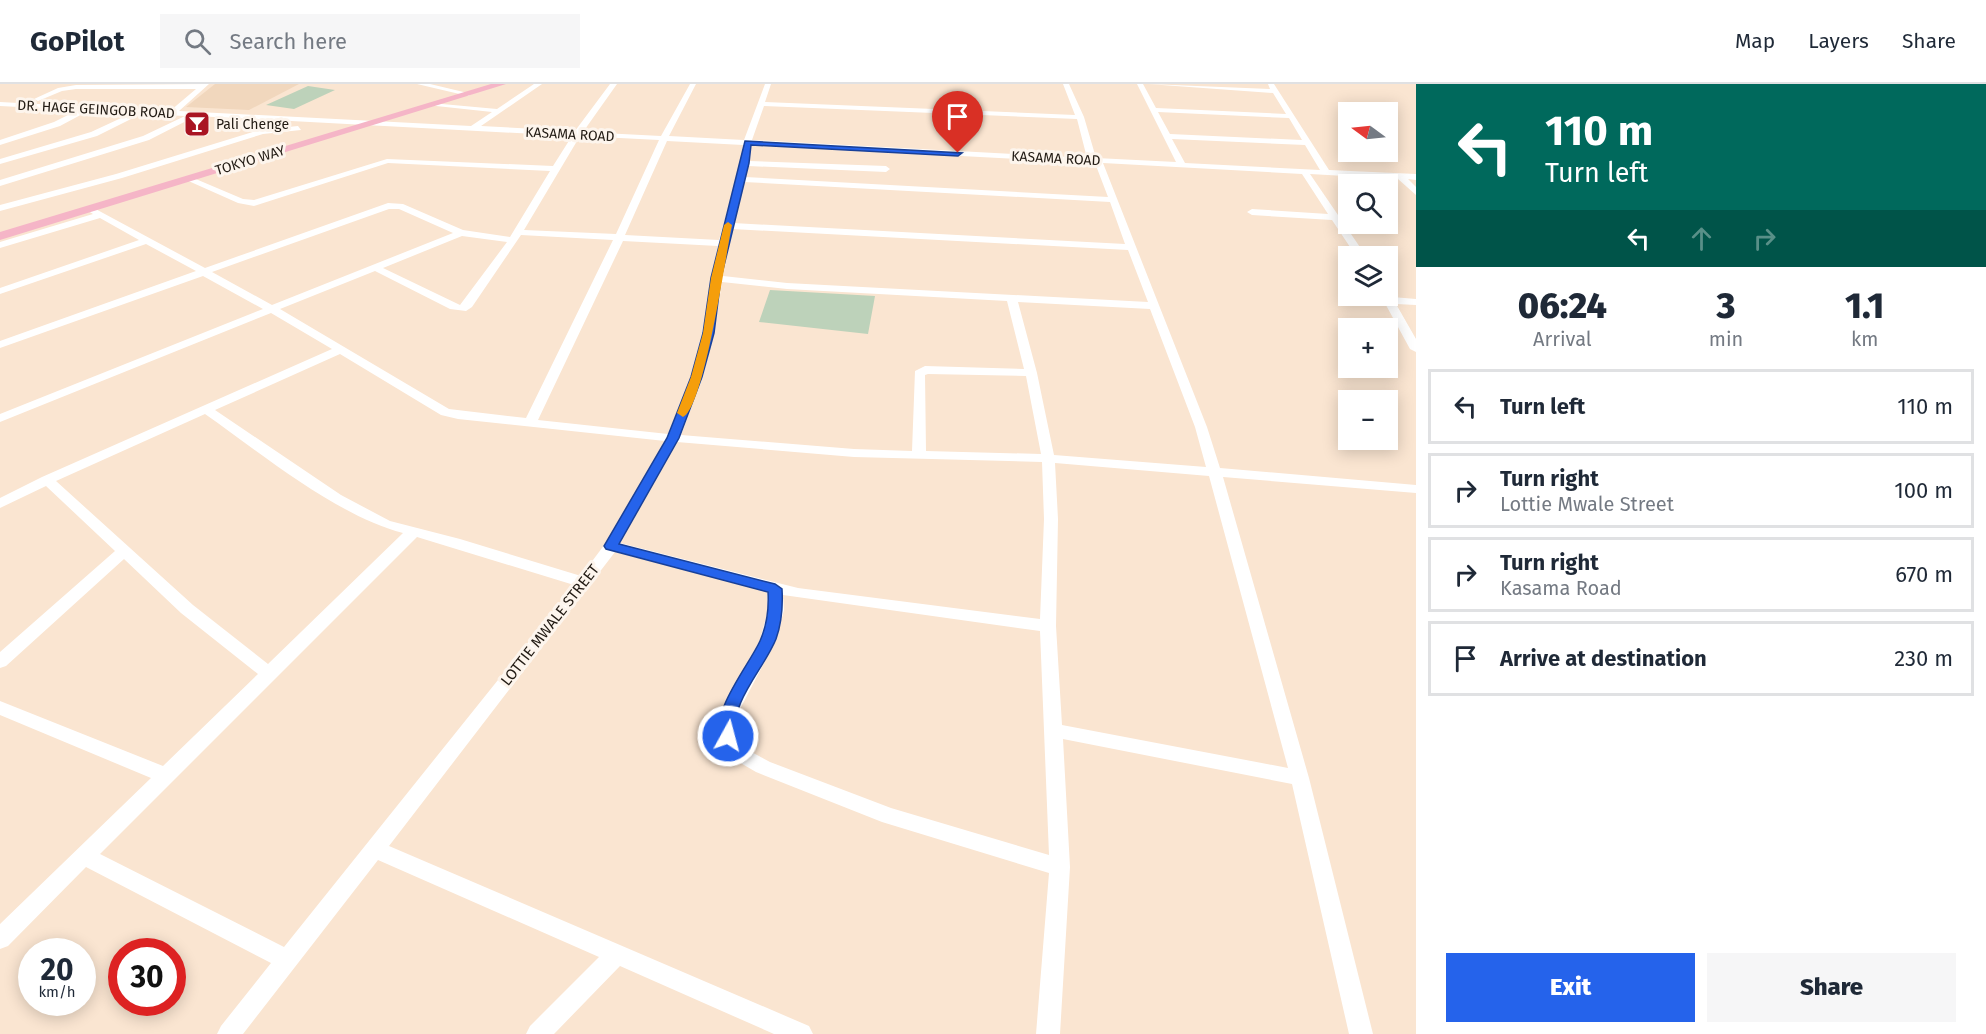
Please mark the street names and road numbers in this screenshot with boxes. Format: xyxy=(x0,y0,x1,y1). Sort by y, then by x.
street label: DR. HAGE GEINGOB ROAD xyxy=(17,97,175,122)
street label: KASAMA ROAD xyxy=(525,124,615,145)
street label: TOKYO WAY xyxy=(213,142,287,179)
street label: KASAMA ROAD xyxy=(1011,148,1101,169)
street label: LOTTIE MWALE STREET xyxy=(497,560,603,689)

